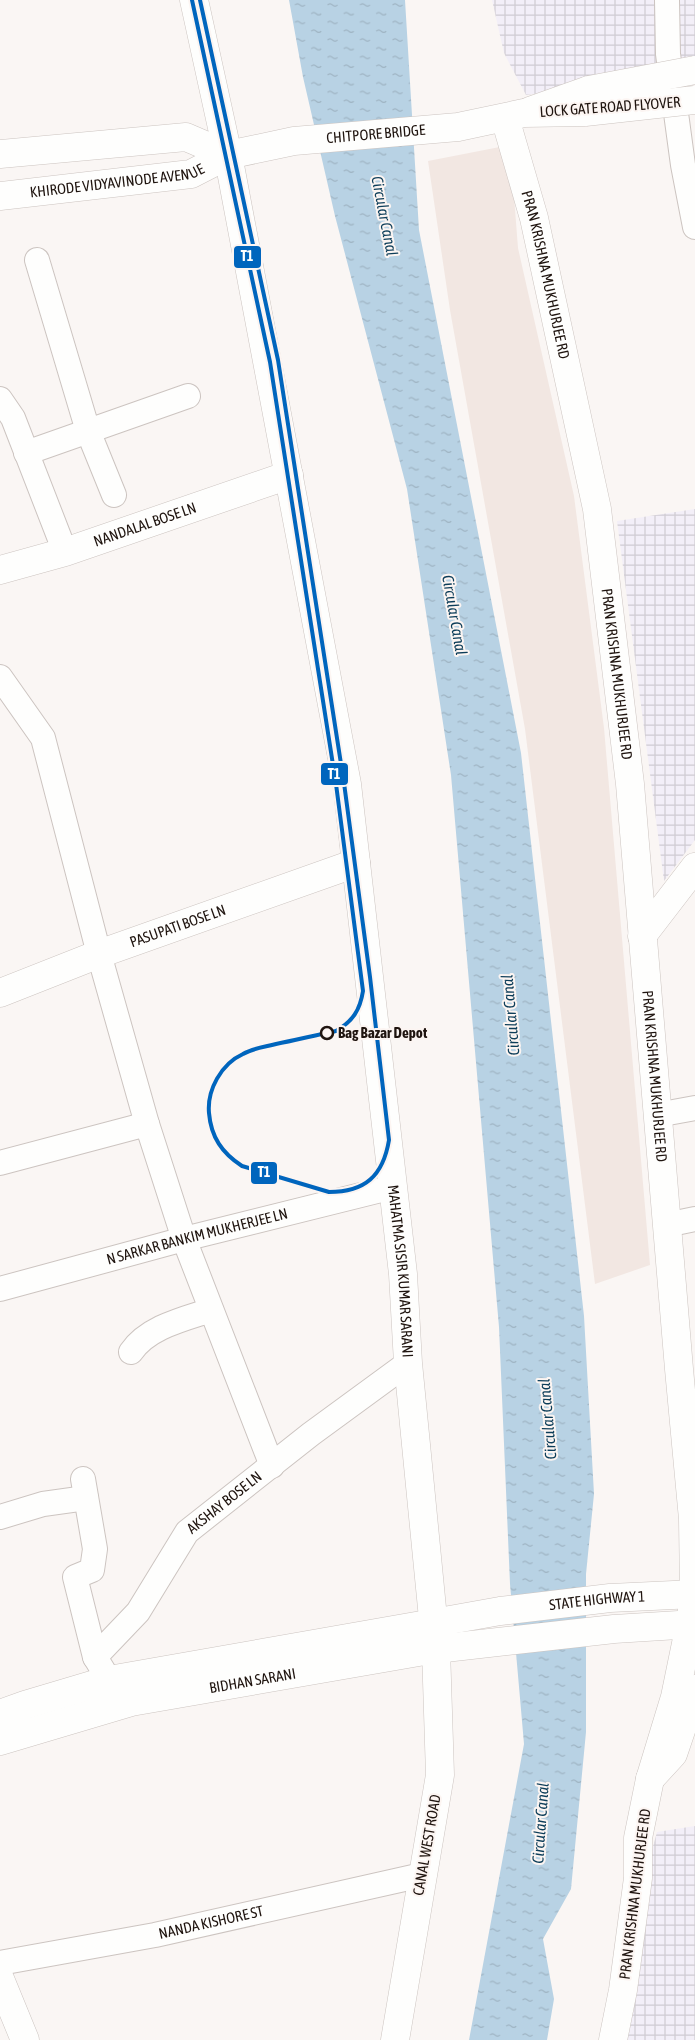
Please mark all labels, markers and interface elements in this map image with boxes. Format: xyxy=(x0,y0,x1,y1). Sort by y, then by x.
street label: LOCK GATE ROAD FLYOVER xyxy=(539,93,681,120)
street label: CHITPORE BRIDGE xyxy=(326,121,426,146)
street label: KHIRODE VIDYAVINODE AVENUE xyxy=(29,160,207,200)
water label: Circular Canal xyxy=(368,174,402,258)
street label: PRAN KRISHNA MUKHURJEE RD xyxy=(518,188,573,360)
line badge: T1 xyxy=(233,245,262,269)
text: T1 xyxy=(241,248,254,264)
street label: NANDALAL BOSE LN xyxy=(91,499,198,550)
water label: Circular Canal xyxy=(439,573,471,657)
street label: PRAN KRISHNA MUKHURJEE RD xyxy=(599,587,636,760)
line badge: T1 xyxy=(320,762,349,786)
text: T1 xyxy=(328,766,341,782)
street label: PASUPATI BOSE LN xyxy=(127,901,228,950)
water label: Circular Canal xyxy=(497,974,523,1056)
street label: PRAN KRISHNA MUKHURJEE RD xyxy=(639,990,671,1163)
place label: Bag Bazar Depot xyxy=(338,1024,428,1041)
marker: Bag Bazar Depot xyxy=(320,1026,334,1040)
line badge: T1 xyxy=(250,1161,278,1185)
text: T1 xyxy=(258,1164,271,1180)
street label: MAHATMA SISIR KUMAR SARANI xyxy=(385,1184,417,1358)
street label: N SARKAR BANKIM MUKHERJEE LN xyxy=(105,1205,289,1268)
water label: Circular Canal xyxy=(534,1378,560,1460)
street label: AKSHAY BOSE LN xyxy=(183,1467,265,1537)
street label: STATE HIGHWAY 1 xyxy=(548,1587,645,1613)
street label: BIDHAN SARANI xyxy=(208,1665,297,1696)
water label: Circular Canal xyxy=(528,1782,552,1864)
street label: CANAL WEST ROAD xyxy=(409,1793,444,1897)
street label: PRAN KRISHNA MUKHURJEE RD xyxy=(616,1808,653,1980)
street label: NANDA KISHORE ST xyxy=(157,1902,265,1942)

